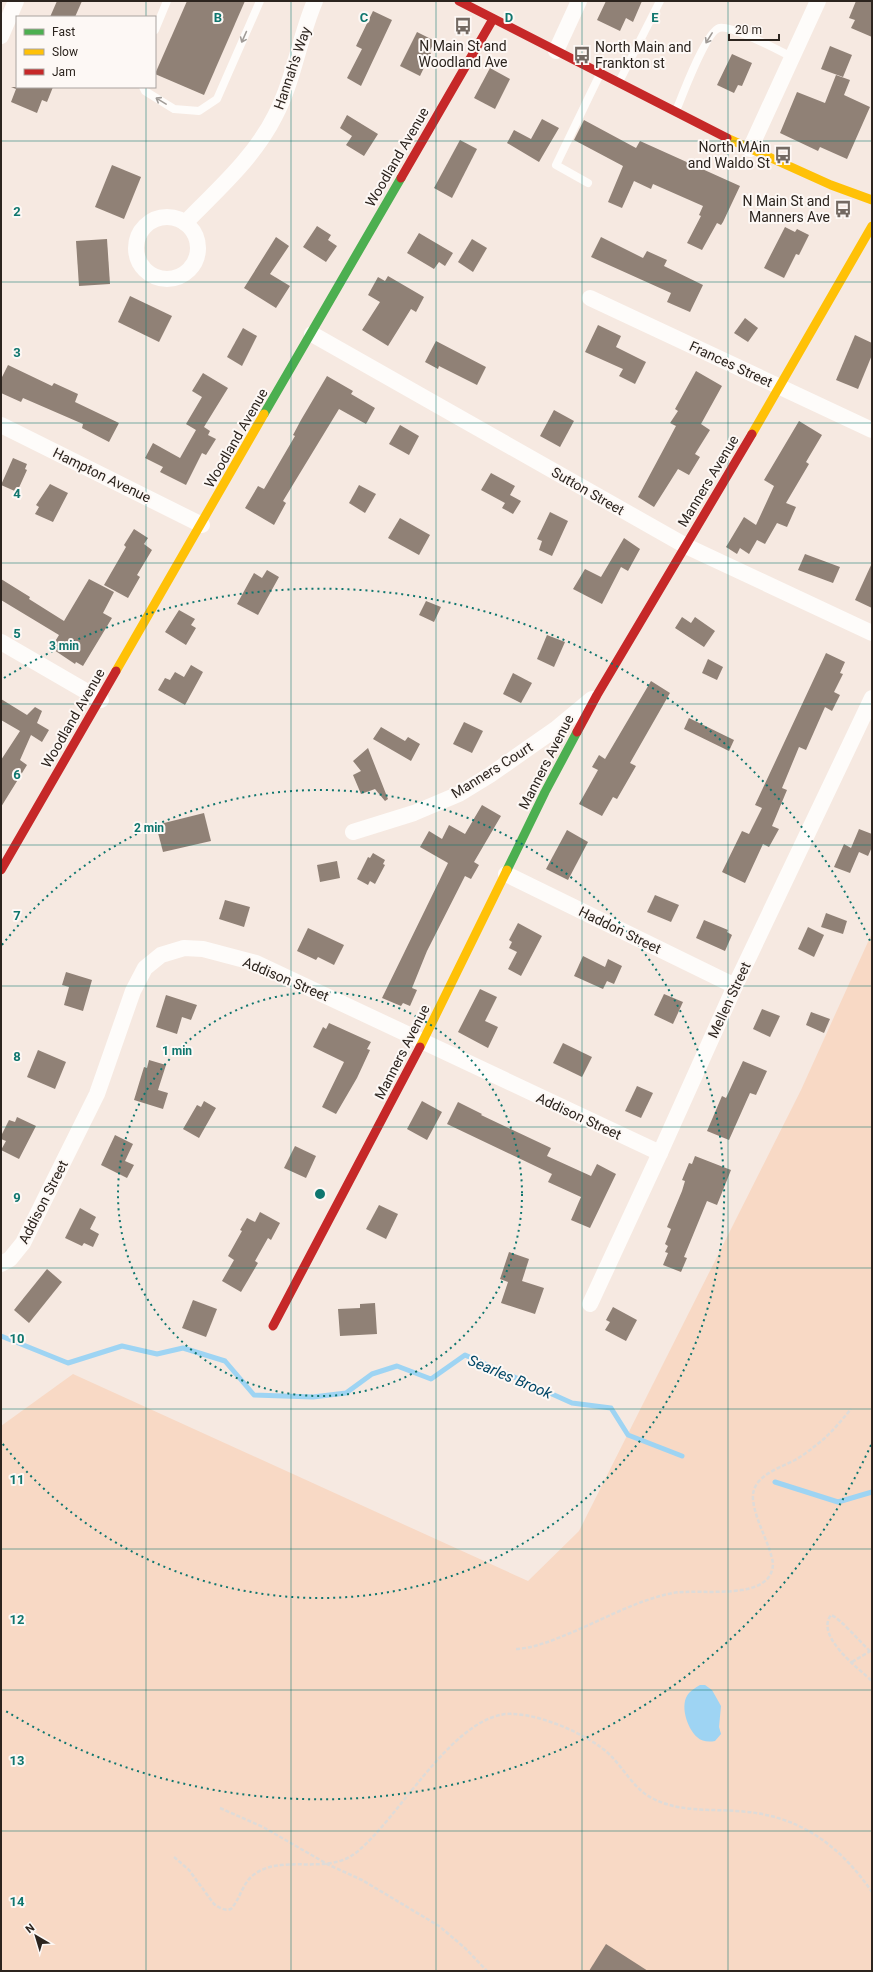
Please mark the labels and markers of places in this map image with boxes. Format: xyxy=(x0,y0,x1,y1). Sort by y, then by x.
bus stop icon: N Main St and Woodland Ave xyxy=(453,16,473,36)
place label: N Main St and Woodland Ave xyxy=(418,38,508,70)
place label: North Main and Frankton st xyxy=(595,39,692,71)
bus stop icon: North Main and Frankton st xyxy=(572,45,592,65)
place label: North MAin and Waldo St xyxy=(688,139,770,171)
bus stop icon: North MAin and Waldo St xyxy=(773,145,793,165)
place label: N Main St and Manners Ave xyxy=(742,193,830,225)
bus stop icon: N Main St and Manners Ave xyxy=(833,199,853,219)
centre of rings xyxy=(313,1187,327,1201)

